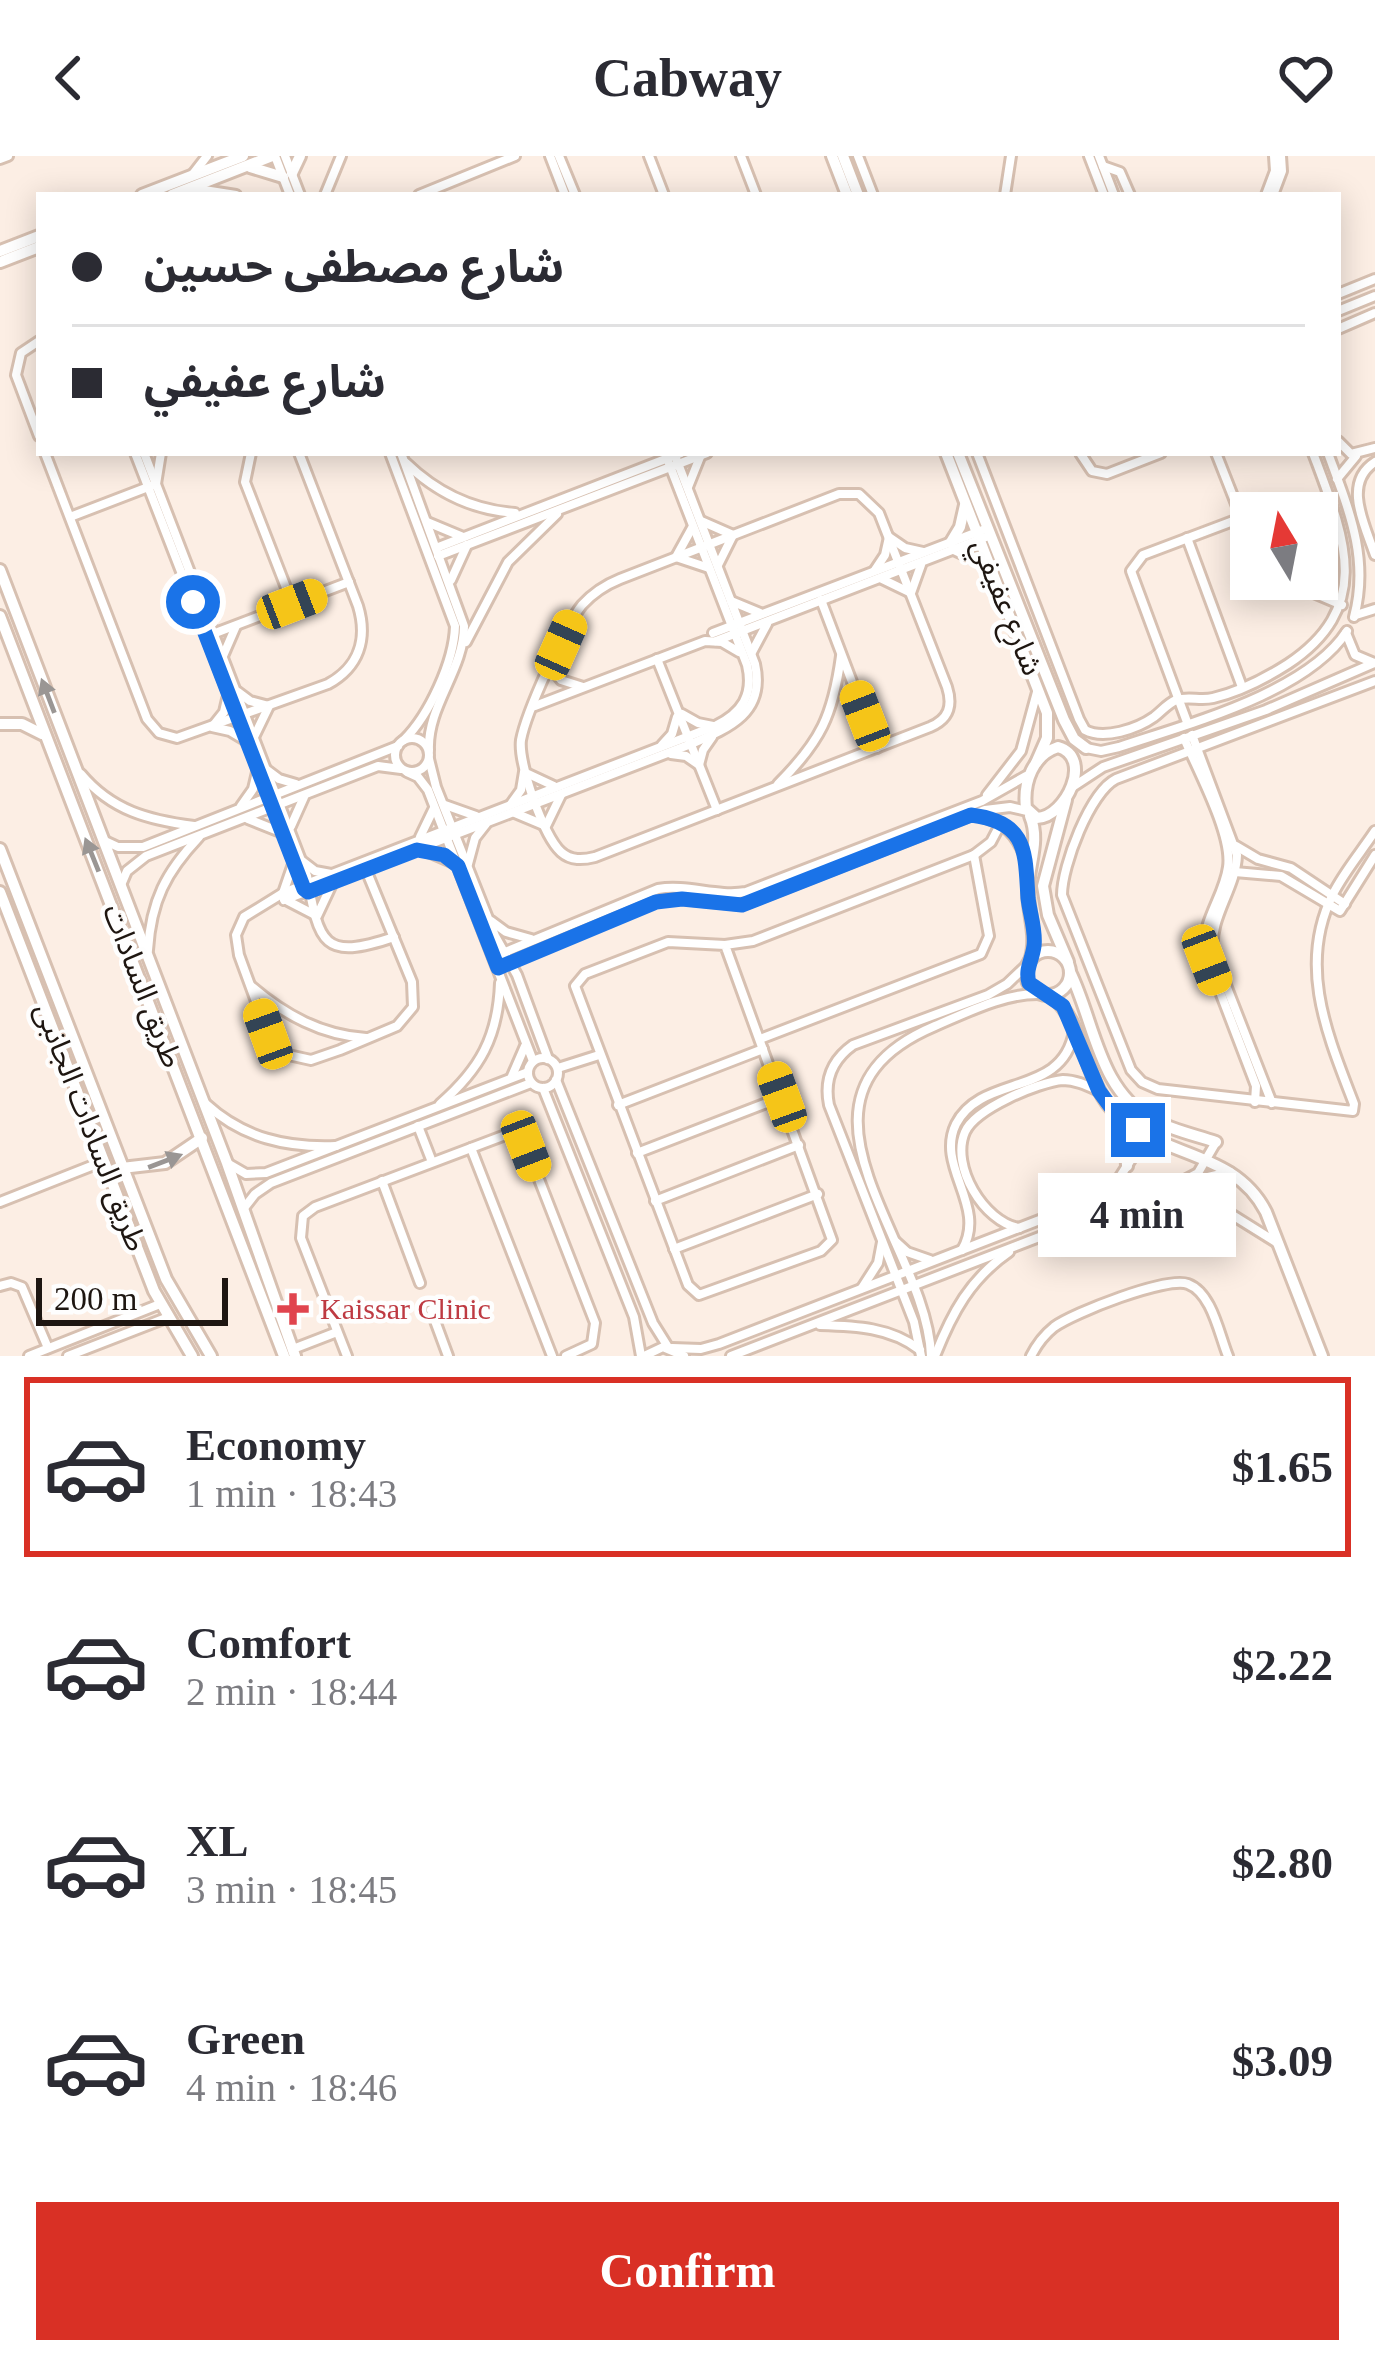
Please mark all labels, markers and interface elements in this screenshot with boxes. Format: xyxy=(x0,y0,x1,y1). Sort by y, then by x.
icon: back xyxy=(36,45,102,111)
icon: heart xyxy=(1273,45,1339,111)
text: Cabway xyxy=(593,48,782,108)
text: شارع مصطفى حسين xyxy=(144,242,564,292)
text: شارع عفيفي xyxy=(144,357,386,407)
north arrow xyxy=(1230,492,1338,600)
map controls xyxy=(1230,492,1338,600)
street label: شارع عفيفي xyxy=(959,534,1050,682)
car xyxy=(252,574,332,634)
route start xyxy=(166,575,220,629)
car xyxy=(530,605,592,685)
car xyxy=(835,676,895,756)
one-way arrow xyxy=(37,678,56,714)
one-way arrow xyxy=(82,836,101,872)
street label: طريق السادات xyxy=(95,899,190,1073)
car xyxy=(1177,920,1237,1000)
car xyxy=(239,994,297,1074)
street label: طريق السادات الجانبى xyxy=(27,998,154,1256)
car xyxy=(753,1057,811,1137)
route end xyxy=(1111,1103,1165,1157)
car xyxy=(496,1106,556,1186)
one-way arrow xyxy=(147,1150,183,1169)
callout: 4 min xyxy=(1039,1172,1237,1256)
text: 4 min xyxy=(1090,1193,1184,1236)
scale bar xyxy=(36,1272,228,1325)
text: 200 m xyxy=(54,1281,137,1317)
place label: Kaissar Clinic xyxy=(320,1292,491,1325)
marker: Kaissar Clinic xyxy=(277,1293,309,1325)
icon: car xyxy=(42,1413,150,1521)
text: Economy xyxy=(186,1420,366,1470)
text: $1.65 xyxy=(1232,1442,1333,1492)
text: 1 min · 18:43 xyxy=(186,1472,397,1515)
icon: car xyxy=(42,1611,150,1719)
text: Comfort xyxy=(186,1618,351,1668)
text: $2.22 xyxy=(1232,1640,1333,1690)
text: 2 min · 18:44 xyxy=(186,1670,397,1713)
icon: car xyxy=(42,1809,150,1917)
text: XL xyxy=(186,1816,249,1866)
text: $2.80 xyxy=(1232,1838,1333,1888)
text: 3 min · 18:45 xyxy=(186,1868,397,1911)
icon: car xyxy=(42,2007,150,2115)
text: Green xyxy=(186,2014,305,2064)
text: $3.09 xyxy=(1232,2036,1333,2086)
text: 4 min · 18:46 xyxy=(186,2066,397,2109)
button: Confirm xyxy=(36,2202,1339,2340)

